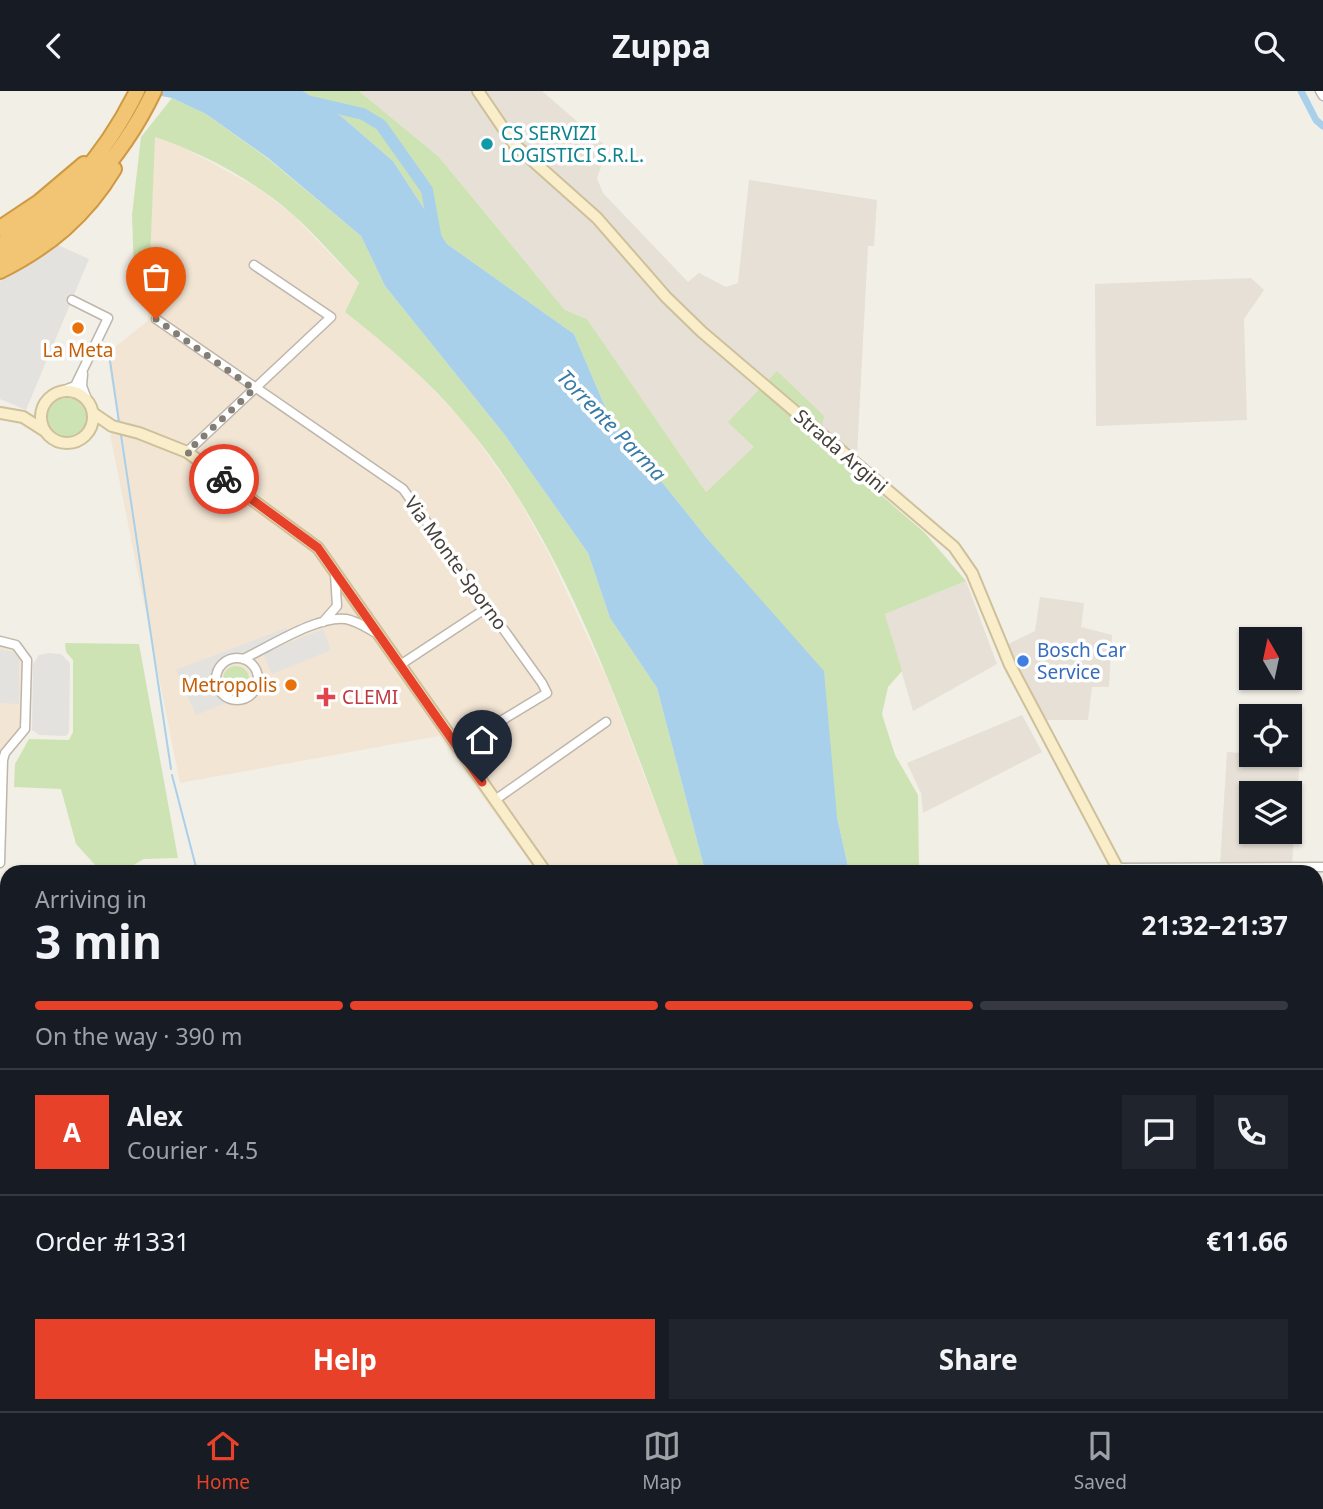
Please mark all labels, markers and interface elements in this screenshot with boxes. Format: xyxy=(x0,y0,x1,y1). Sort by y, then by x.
text: Zuppa xyxy=(612,24,711,67)
icon: back xyxy=(35,27,73,65)
icon: search xyxy=(1250,27,1288,65)
place label: CS SERVIZI LOGISTICI S.R.L. xyxy=(501,120,644,168)
marker: CS SERVIZI LOGISTICI S.R.L. xyxy=(479,136,495,152)
pin xyxy=(126,247,186,319)
icon: bag xyxy=(137,258,175,296)
marker: La Meta xyxy=(70,320,86,336)
place label: La Meta xyxy=(42,337,114,363)
water label: Torrente Parma xyxy=(551,363,673,487)
street label: Strada Argini xyxy=(789,403,893,499)
courier xyxy=(189,444,259,514)
icon: bike xyxy=(205,460,243,498)
street label: Via Monte Sporno xyxy=(399,491,513,635)
north arrow xyxy=(1239,627,1302,689)
map controls xyxy=(1239,627,1302,844)
place label: Bosch Car Service xyxy=(1037,637,1126,685)
marker: Bosch Car Service xyxy=(1015,653,1031,669)
place label: Metropolis xyxy=(181,672,277,698)
marker: Metropolis xyxy=(283,677,299,693)
place label: CLEMI xyxy=(342,684,398,710)
marker: CLEMI xyxy=(316,687,336,707)
button: locate xyxy=(1239,704,1302,767)
pin xyxy=(452,710,512,782)
icon: home xyxy=(463,721,501,759)
button: layers xyxy=(1239,781,1302,844)
text: Arriving in xyxy=(35,883,147,915)
text: 21:32–21:37 xyxy=(1141,907,1288,943)
text: 3 min xyxy=(35,910,162,972)
text: On the way · 390 m xyxy=(35,1020,242,1052)
button: chat xyxy=(1122,1095,1196,1169)
button: phone xyxy=(1214,1095,1288,1169)
text: Alex xyxy=(127,1098,183,1134)
text: A xyxy=(63,1114,81,1150)
text: Courier · 4.5 xyxy=(127,1134,258,1166)
text: Order #1331 xyxy=(35,1223,190,1259)
text: €11.66 xyxy=(1206,1223,1288,1259)
button: Help xyxy=(35,1319,655,1399)
button: Share xyxy=(669,1319,1288,1399)
tab: Home xyxy=(196,1427,250,1495)
tab: Map xyxy=(642,1427,682,1495)
tab: Saved xyxy=(1074,1427,1127,1495)

